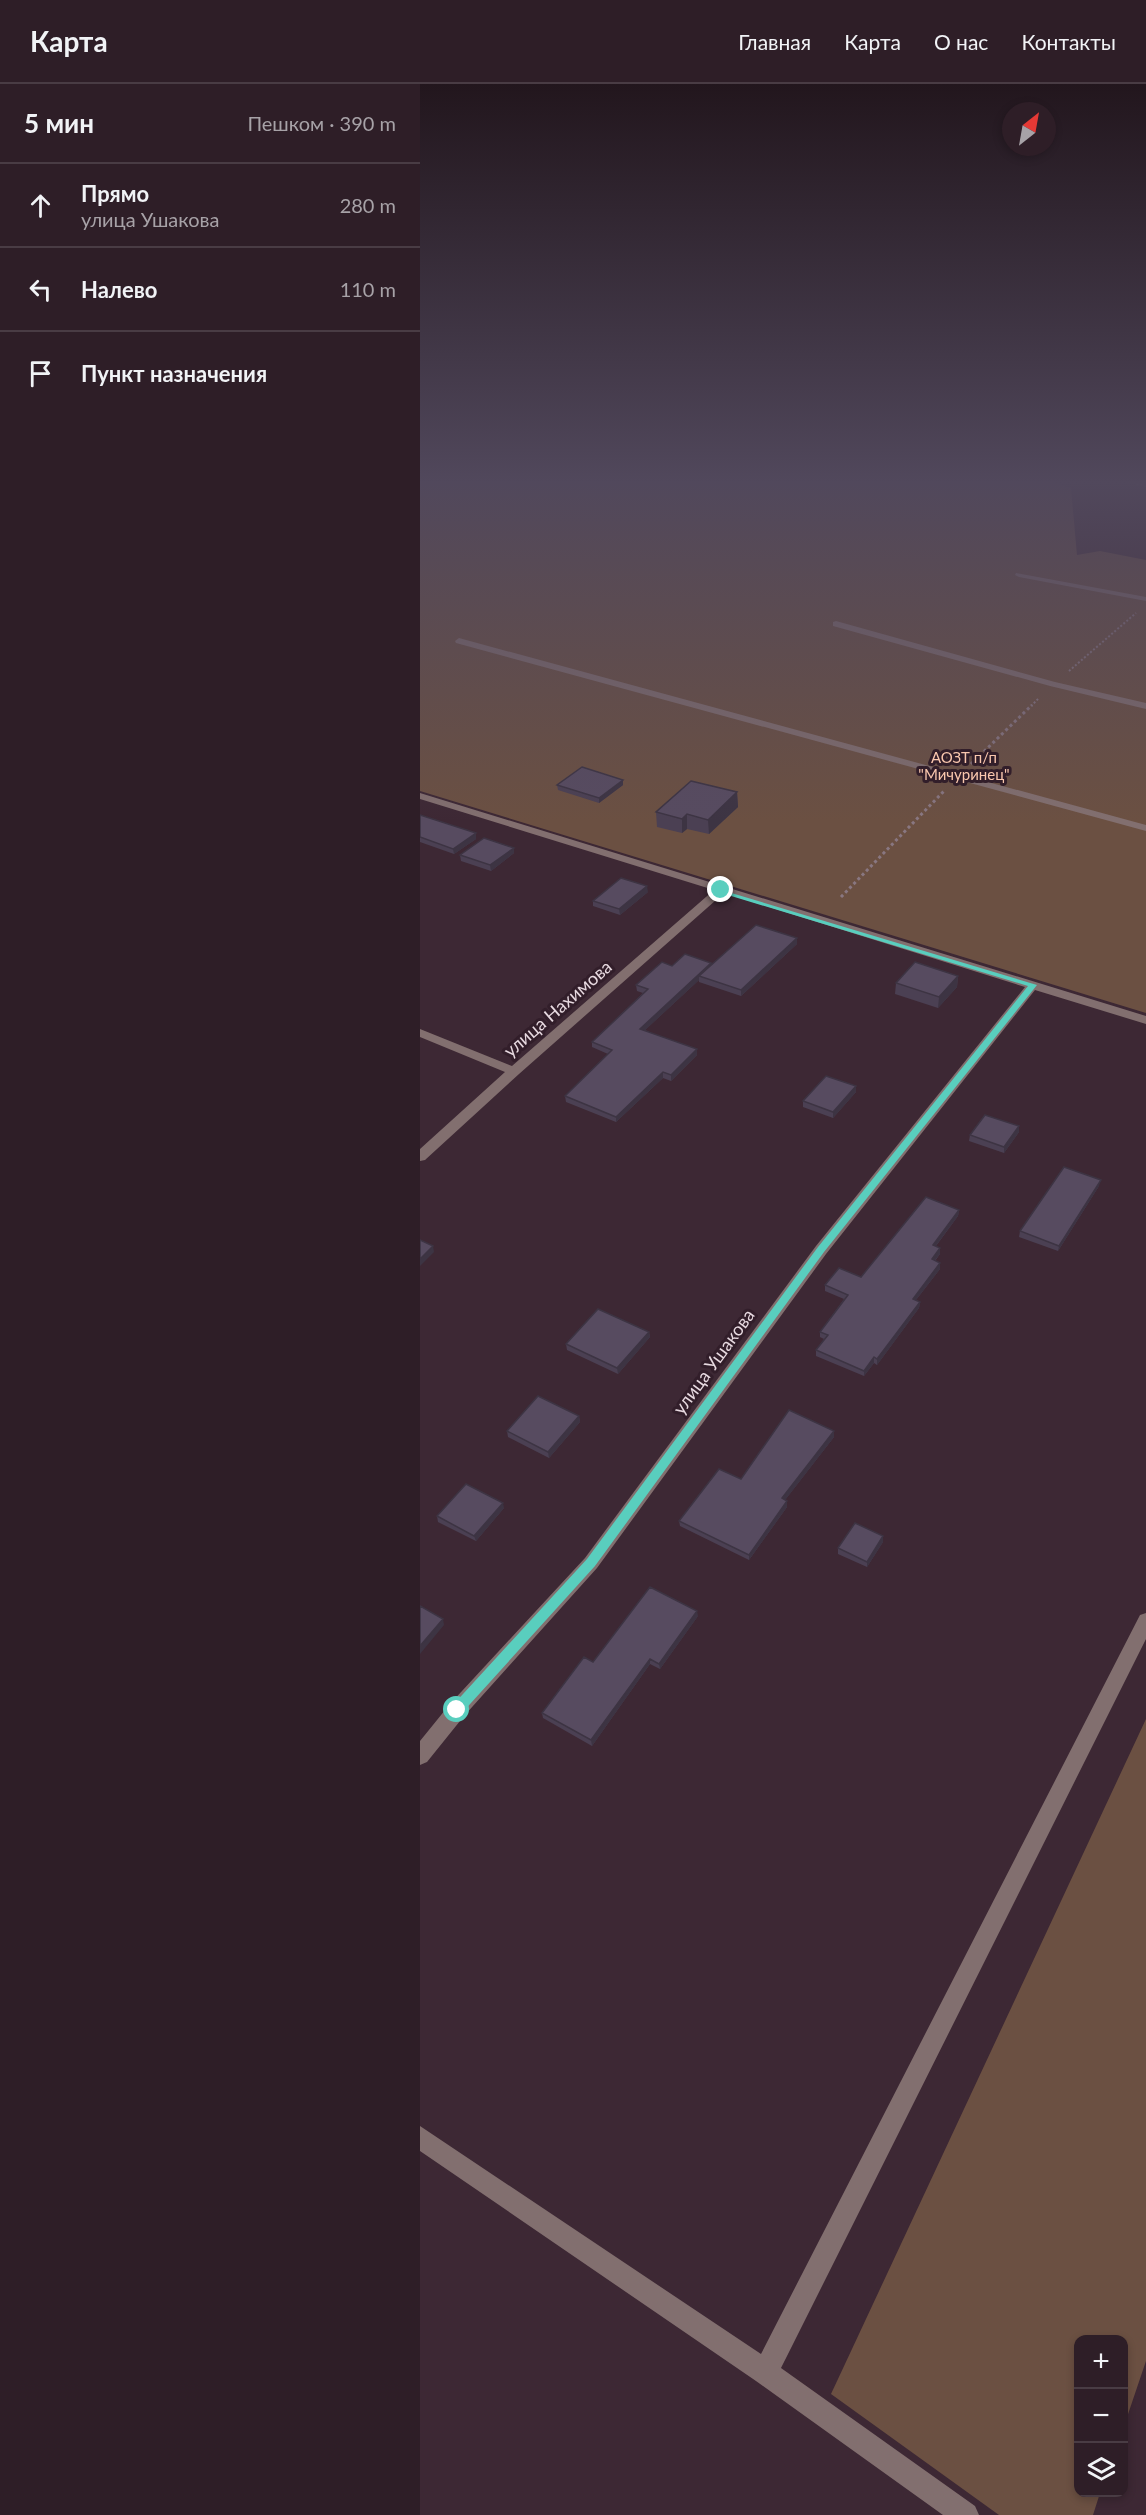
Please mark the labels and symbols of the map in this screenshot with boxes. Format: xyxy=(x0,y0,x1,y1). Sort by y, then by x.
north arrow xyxy=(1002,102,1056,156)
park label: АОЗТ п/п "Мичуринец" xyxy=(918,748,1010,783)
route end xyxy=(707,876,733,902)
street label: улица Нахимова xyxy=(499,955,616,1061)
street label: улица Ушакова xyxy=(668,1305,759,1418)
route start xyxy=(443,1696,469,1722)

